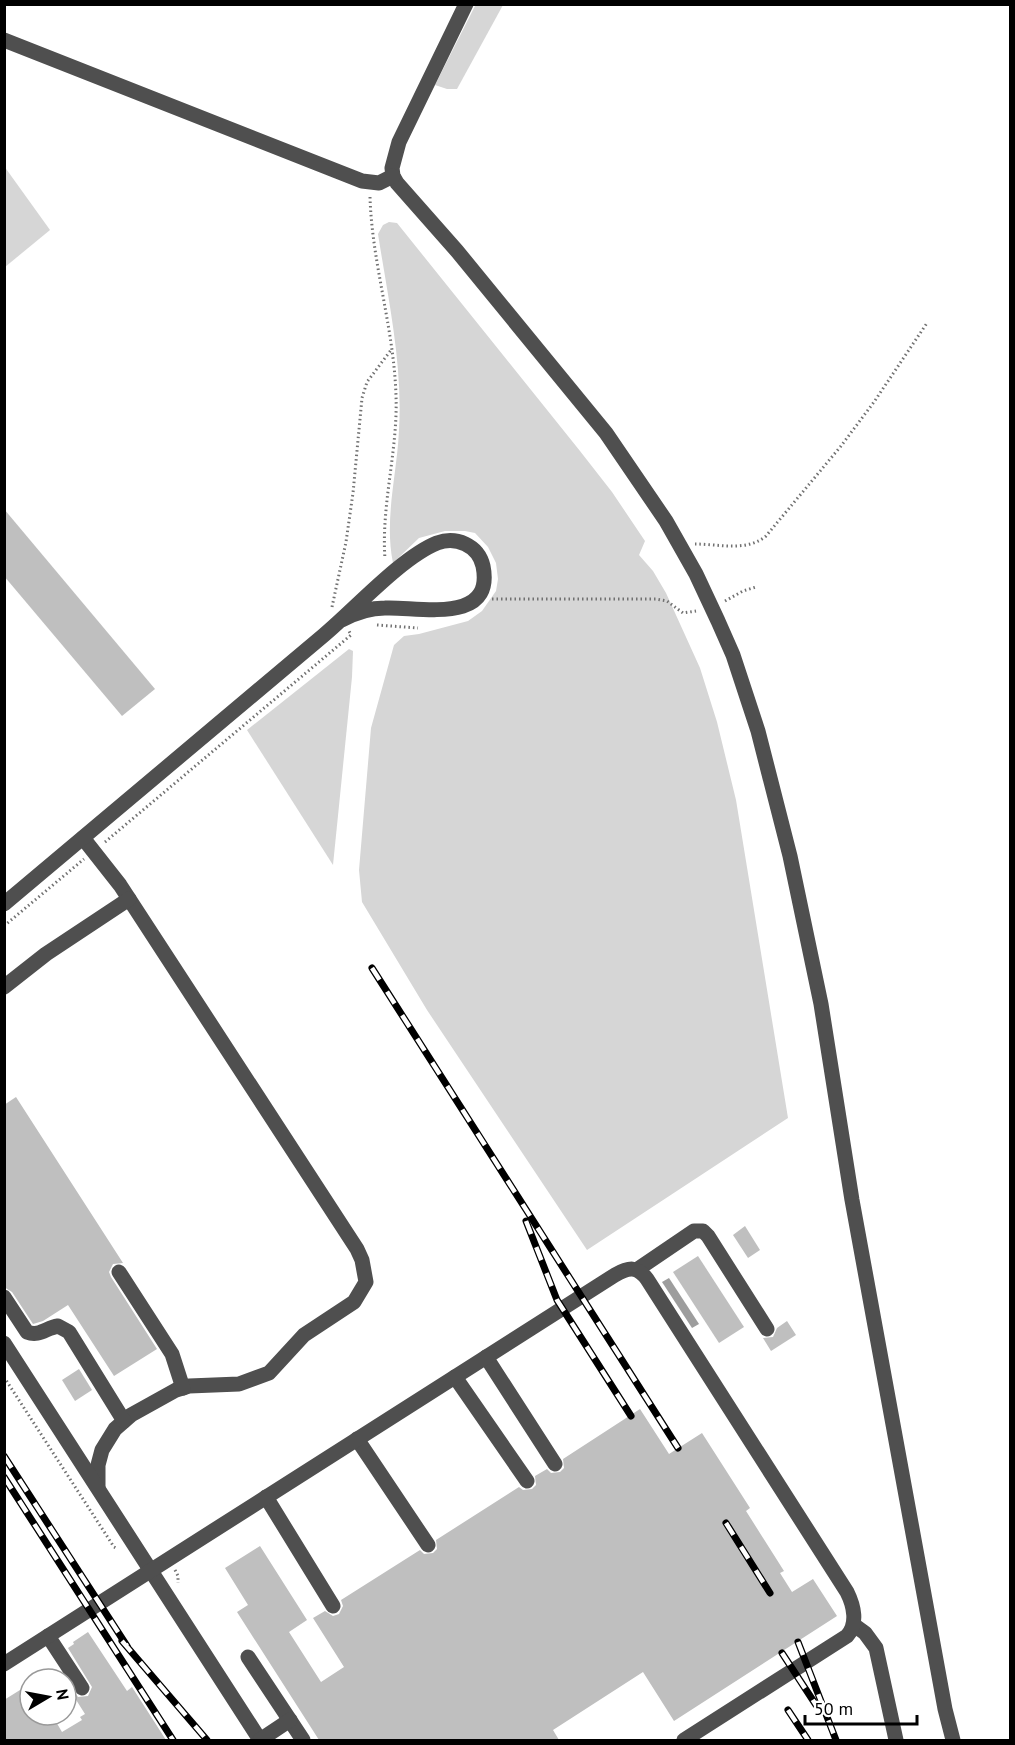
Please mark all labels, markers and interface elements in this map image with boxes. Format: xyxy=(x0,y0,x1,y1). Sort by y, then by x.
north arrow xyxy=(18,1667,78,1727)
text: N xyxy=(52,1687,74,1701)
scale bar xyxy=(805,1688,918,1726)
text: 50 m xyxy=(814,1697,853,1720)

